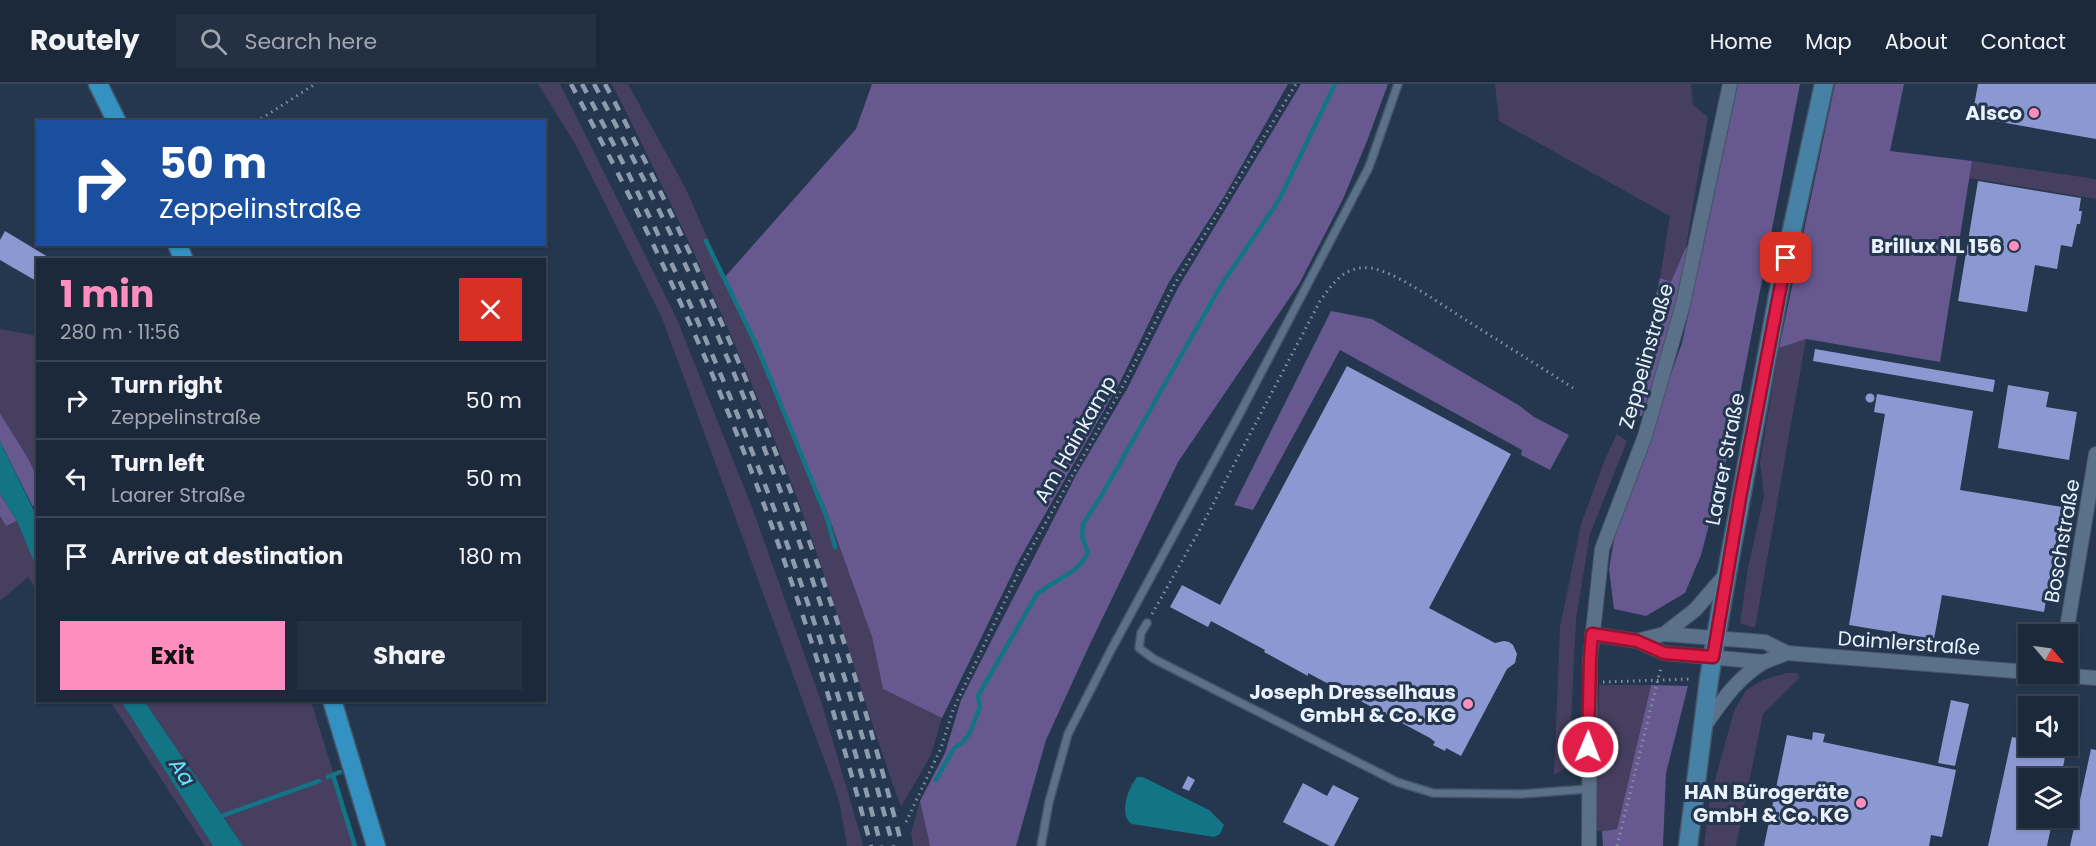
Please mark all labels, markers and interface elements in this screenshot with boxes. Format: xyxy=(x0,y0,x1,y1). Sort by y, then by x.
search box xyxy=(176,14,596,68)
text: Routely xyxy=(30,21,140,60)
icon: search xyxy=(197,25,230,58)
text: Search here xyxy=(245,26,377,57)
text: Home xyxy=(1710,27,1772,56)
text: Map xyxy=(1805,27,1852,56)
text: About xyxy=(1885,27,1948,56)
text: Contact xyxy=(1981,27,2066,56)
place label: Alsco xyxy=(1965,99,2022,127)
marker: Alsco xyxy=(2027,106,2041,120)
text: 50 m xyxy=(159,134,267,193)
icon: right xyxy=(60,144,138,222)
text: Zeppelinstraße xyxy=(159,190,362,227)
pin xyxy=(1760,232,1811,283)
place label: Brillux NL 156 xyxy=(1871,232,2002,260)
marker: Brillux NL 156 xyxy=(2007,239,2021,253)
icon: arrive xyxy=(1769,241,1802,274)
text: 1 min xyxy=(60,269,154,320)
button: close xyxy=(459,278,522,341)
street label: Zeppelinstraße xyxy=(1612,280,1680,432)
text: 280 m · 11:56 xyxy=(60,318,180,346)
text: Turn right xyxy=(111,370,222,401)
street label: Am Hainkamp xyxy=(1027,370,1123,508)
icon: right xyxy=(60,384,93,417)
text: 50 m xyxy=(466,385,522,416)
street label: Laarer Straße xyxy=(1698,390,1752,528)
text: Zeppelinstraße xyxy=(111,403,261,431)
text: Turn left xyxy=(111,448,205,479)
icon: left xyxy=(60,462,93,495)
text: 50 m xyxy=(466,463,522,494)
street label: Boschstraße xyxy=(2037,477,2087,605)
text: Laarer Straße xyxy=(111,481,245,509)
icon: arrive xyxy=(60,540,93,573)
text: Arrive at destination xyxy=(111,541,343,572)
text: 180 m xyxy=(459,541,522,572)
button: Exit xyxy=(60,621,285,690)
button: Share xyxy=(297,621,522,690)
street label: Daimlerstraße xyxy=(1837,624,1981,662)
north arrow xyxy=(2018,624,2078,684)
map controls xyxy=(2018,624,2078,828)
place label: Joseph Dresselhaus GmbH & Co. KG xyxy=(1249,678,1456,729)
button: sound xyxy=(2018,696,2078,756)
marker: Joseph Dresselhaus GmbH & Co. KG xyxy=(1461,697,1475,711)
position arrow xyxy=(1556,715,1620,779)
water label: Aa xyxy=(162,751,202,792)
button: layers xyxy=(2018,768,2078,828)
place label: HAN Bürogeräte GmbH & Co. KG xyxy=(1684,778,1849,829)
marker: HAN Bürogeräte GmbH & Co. KG xyxy=(1854,796,1868,810)

